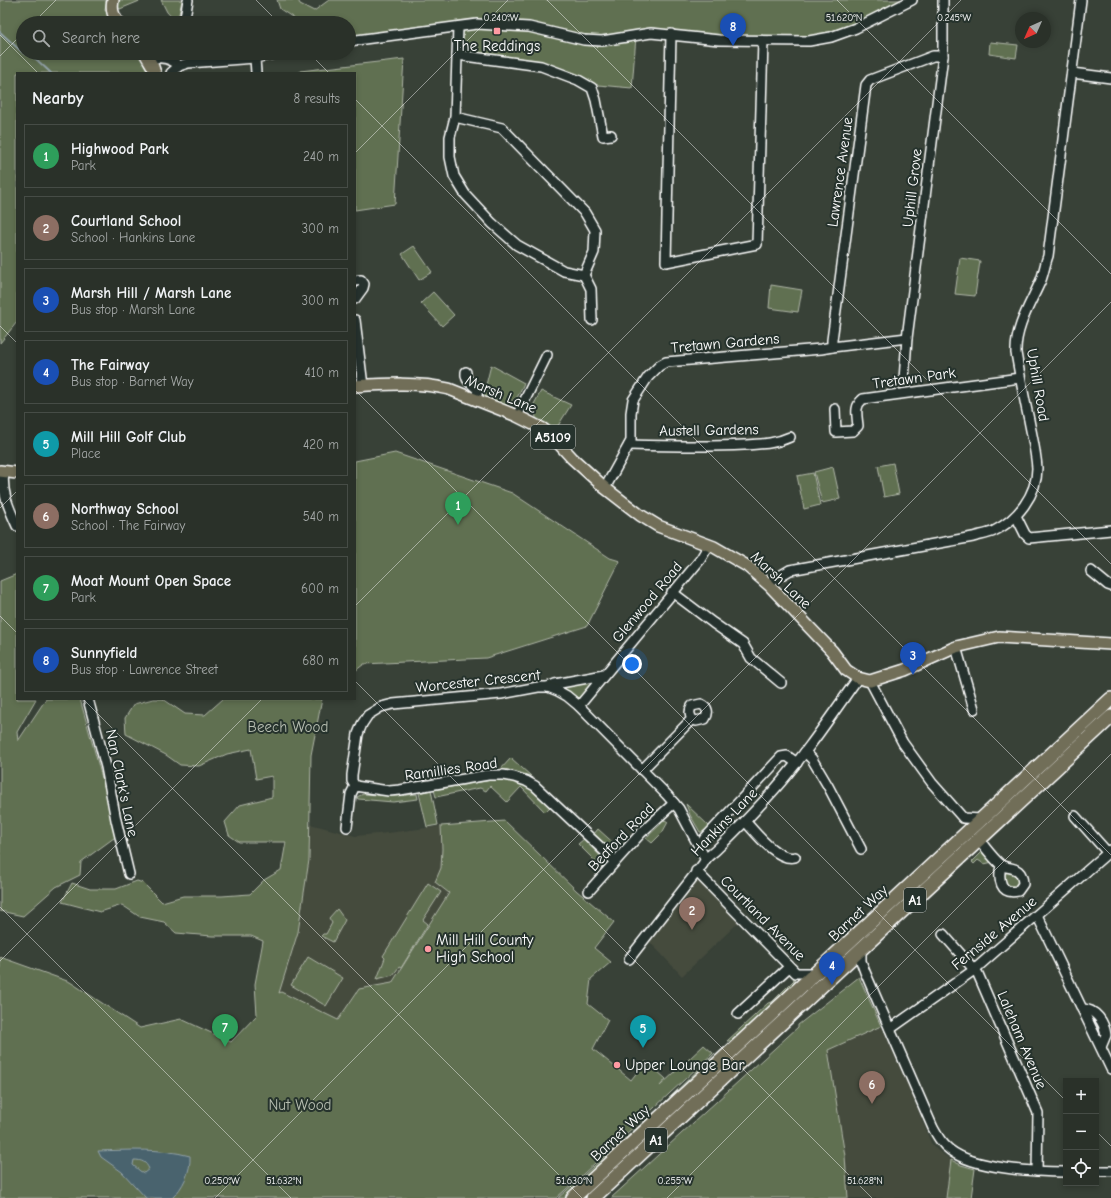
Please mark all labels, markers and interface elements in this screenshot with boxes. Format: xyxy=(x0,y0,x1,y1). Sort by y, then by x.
text: 0.240°W xyxy=(484,12,519,24)
text: 51.620°N xyxy=(826,12,862,24)
text: 0.245°W xyxy=(937,12,971,24)
north arrow xyxy=(1015,12,1051,48)
pin: 8 xyxy=(720,13,746,46)
search box xyxy=(16,16,356,60)
marker: The Reddings xyxy=(492,26,502,36)
icon: search xyxy=(30,27,52,49)
text: Search here xyxy=(62,29,140,47)
place label: The Reddings xyxy=(454,37,540,55)
text: Nearby xyxy=(32,89,83,108)
text: 8 results xyxy=(294,91,340,106)
street label: Lawrence Avenue xyxy=(823,115,857,228)
text: Highwood Park xyxy=(71,140,169,158)
street label: Uphill Grove xyxy=(898,147,926,228)
text: 1 xyxy=(43,149,49,164)
text: 240 m xyxy=(303,149,339,164)
text: Park xyxy=(71,158,96,173)
text: Courtland School xyxy=(71,212,181,230)
text: 2 xyxy=(43,221,49,236)
text: 300 m xyxy=(301,221,339,236)
text: School · Hankins Lane xyxy=(71,230,195,245)
text: Marsh Hill / Marsh Lane xyxy=(71,284,231,302)
text: 3 xyxy=(43,293,49,308)
text: 300 m xyxy=(301,293,339,308)
text: Bus stop · Marsh Lane xyxy=(71,302,195,317)
street label: Tretawn Gardens xyxy=(670,329,780,357)
street label: Uphill Road xyxy=(1023,347,1053,423)
text: The Fairway xyxy=(71,356,149,374)
street label: Tretawn Park xyxy=(871,363,957,393)
text: 4 xyxy=(43,365,49,380)
text: 410 m xyxy=(305,365,339,380)
street label: Marsh Lane xyxy=(462,371,540,417)
text: Bus stop · Barnet Way xyxy=(71,374,194,389)
street label: Austell Gardens xyxy=(659,420,759,440)
road number: A5109 xyxy=(531,425,575,449)
text: Mill Hill Golf Club xyxy=(71,428,186,446)
text: 5 xyxy=(43,437,49,452)
text: 420 m xyxy=(303,437,339,452)
text: Place xyxy=(71,446,101,461)
pin: 1 xyxy=(445,492,471,525)
text: Northway School xyxy=(71,500,179,518)
text: 6 xyxy=(43,509,49,524)
text: 540 m xyxy=(303,509,339,524)
text: School · The Fairway xyxy=(71,518,185,533)
street label: Marsh Lane xyxy=(747,547,815,613)
street label: Glenwood Road xyxy=(608,558,686,646)
text: Moat Mount Open Space xyxy=(71,572,231,590)
text: 7 xyxy=(43,581,49,596)
text: 600 m xyxy=(301,581,339,596)
text: Park xyxy=(71,590,96,605)
pin: 3 xyxy=(900,642,926,675)
text: Sunnyfield xyxy=(71,644,137,662)
text: 8 xyxy=(43,653,49,668)
text: 680 m xyxy=(302,653,339,668)
your location xyxy=(622,654,642,674)
text: Bus stop · Lawrence Street xyxy=(71,662,218,677)
street label: Worcester Crescent xyxy=(415,665,542,696)
park label: Beech Wood xyxy=(248,718,328,736)
street label: Nan Clark's Lane xyxy=(102,728,142,839)
street label: Ramillies Road xyxy=(403,754,499,784)
street label: Hankins Lane xyxy=(687,784,761,860)
street label: Bedford Road xyxy=(584,799,658,875)
street label: Courtland Avenue xyxy=(717,872,810,965)
street label: Barnet Way xyxy=(825,881,892,945)
road number: A1 xyxy=(904,888,926,912)
street label: Fernside Avenue xyxy=(948,892,1041,974)
pin: 2 xyxy=(679,897,705,930)
place label: Mill Hill County High School xyxy=(436,931,534,966)
marker: Mill Hill County High School xyxy=(423,944,433,954)
pin: 4 xyxy=(819,952,845,985)
street label: Laleham Avenue xyxy=(993,988,1051,1092)
pin: 7 xyxy=(212,1014,238,1047)
pin: 5 xyxy=(630,1015,656,1048)
place label: Upper Lounge Bar xyxy=(625,1056,744,1074)
marker: Upper Lounge Bar xyxy=(612,1060,622,1070)
pin: 6 xyxy=(859,1071,885,1104)
map controls xyxy=(1063,1078,1099,1186)
button: + xyxy=(1063,1078,1099,1114)
park label: Nut Wood xyxy=(268,1096,332,1114)
street label: Barnet Way xyxy=(587,1101,654,1165)
button: − xyxy=(1063,1114,1099,1150)
road number: A1 xyxy=(645,1128,667,1152)
button: locate xyxy=(1063,1150,1099,1186)
text: 0.250°W xyxy=(204,1175,240,1187)
text: 51.632°N xyxy=(266,1175,302,1187)
text: 51.630°N xyxy=(556,1175,592,1187)
text: 0.255°W xyxy=(658,1175,693,1187)
text: 51.628°N xyxy=(847,1175,883,1187)

